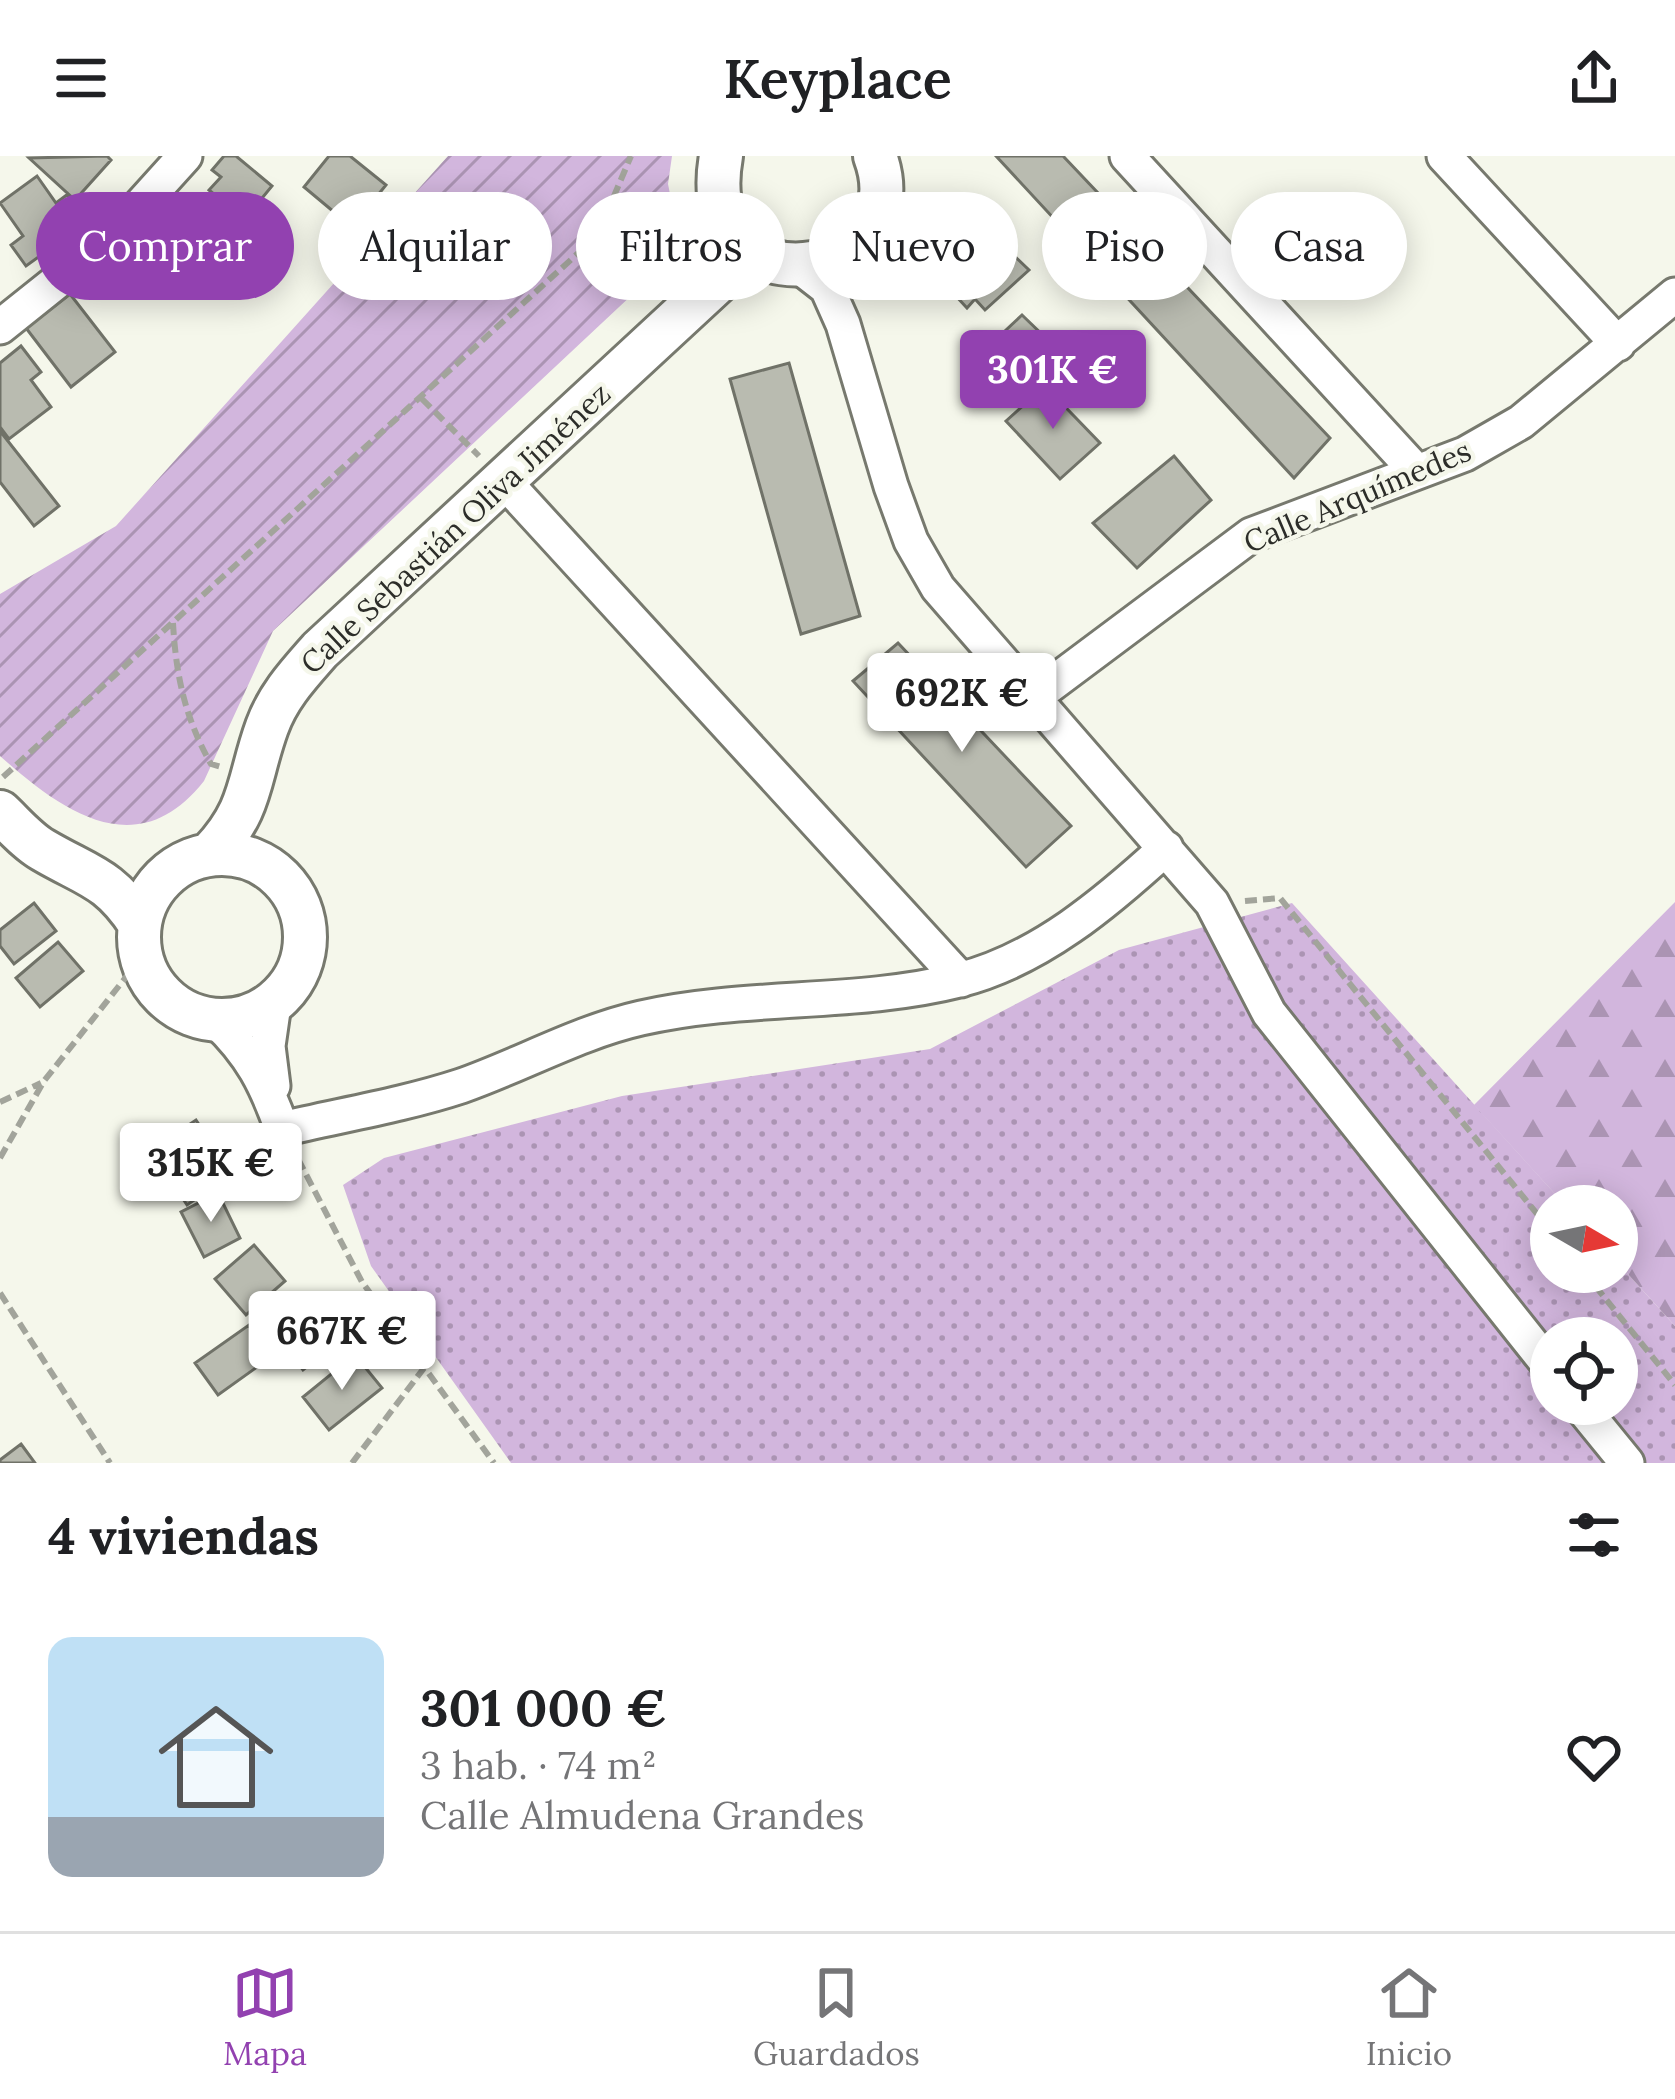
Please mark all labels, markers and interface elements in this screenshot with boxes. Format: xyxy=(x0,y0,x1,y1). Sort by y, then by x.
text: Keyplace xyxy=(723,44,952,113)
icon: menu xyxy=(48,45,114,111)
icon: share xyxy=(1561,45,1627,111)
chip: Comprar xyxy=(36,192,294,300)
chip: Alquilar xyxy=(318,192,552,300)
chip: Filtros xyxy=(576,192,785,300)
chip: Nuevo xyxy=(809,192,1018,300)
chip: Piso xyxy=(1042,192,1207,300)
chip: Casa xyxy=(1231,192,1407,300)
pin: 301K € xyxy=(955,330,1151,432)
text: 301K € xyxy=(987,344,1119,394)
street label: Calle Sebastián Oliva Jiménez xyxy=(292,374,618,682)
street label: Calle Arquímedes xyxy=(1238,431,1476,561)
pin: 692K € xyxy=(864,653,1060,755)
text: 692K € xyxy=(894,667,1030,717)
pin: 315K € xyxy=(113,1123,309,1225)
text: 315K € xyxy=(147,1137,275,1187)
north arrow xyxy=(1530,1185,1638,1293)
map controls xyxy=(1530,1185,1638,1425)
pin: 667K € xyxy=(244,1291,440,1393)
text: 667K € xyxy=(276,1305,408,1355)
button: locate xyxy=(1530,1317,1638,1425)
icon: filters xyxy=(1561,1502,1627,1568)
text: 4 viviendas xyxy=(48,1503,319,1568)
text: 301 000 € xyxy=(420,1675,667,1740)
icon: home xyxy=(144,1685,288,1829)
icon: heart xyxy=(1561,1724,1627,1790)
text: 3 hab. · 74 m² xyxy=(420,1740,657,1790)
text: Calle Almudena Grandes xyxy=(420,1790,864,1840)
tab: Mapa xyxy=(223,1960,307,2074)
tab: Guardados xyxy=(753,1960,920,2074)
tab: Inicio xyxy=(1366,1960,1452,2074)

